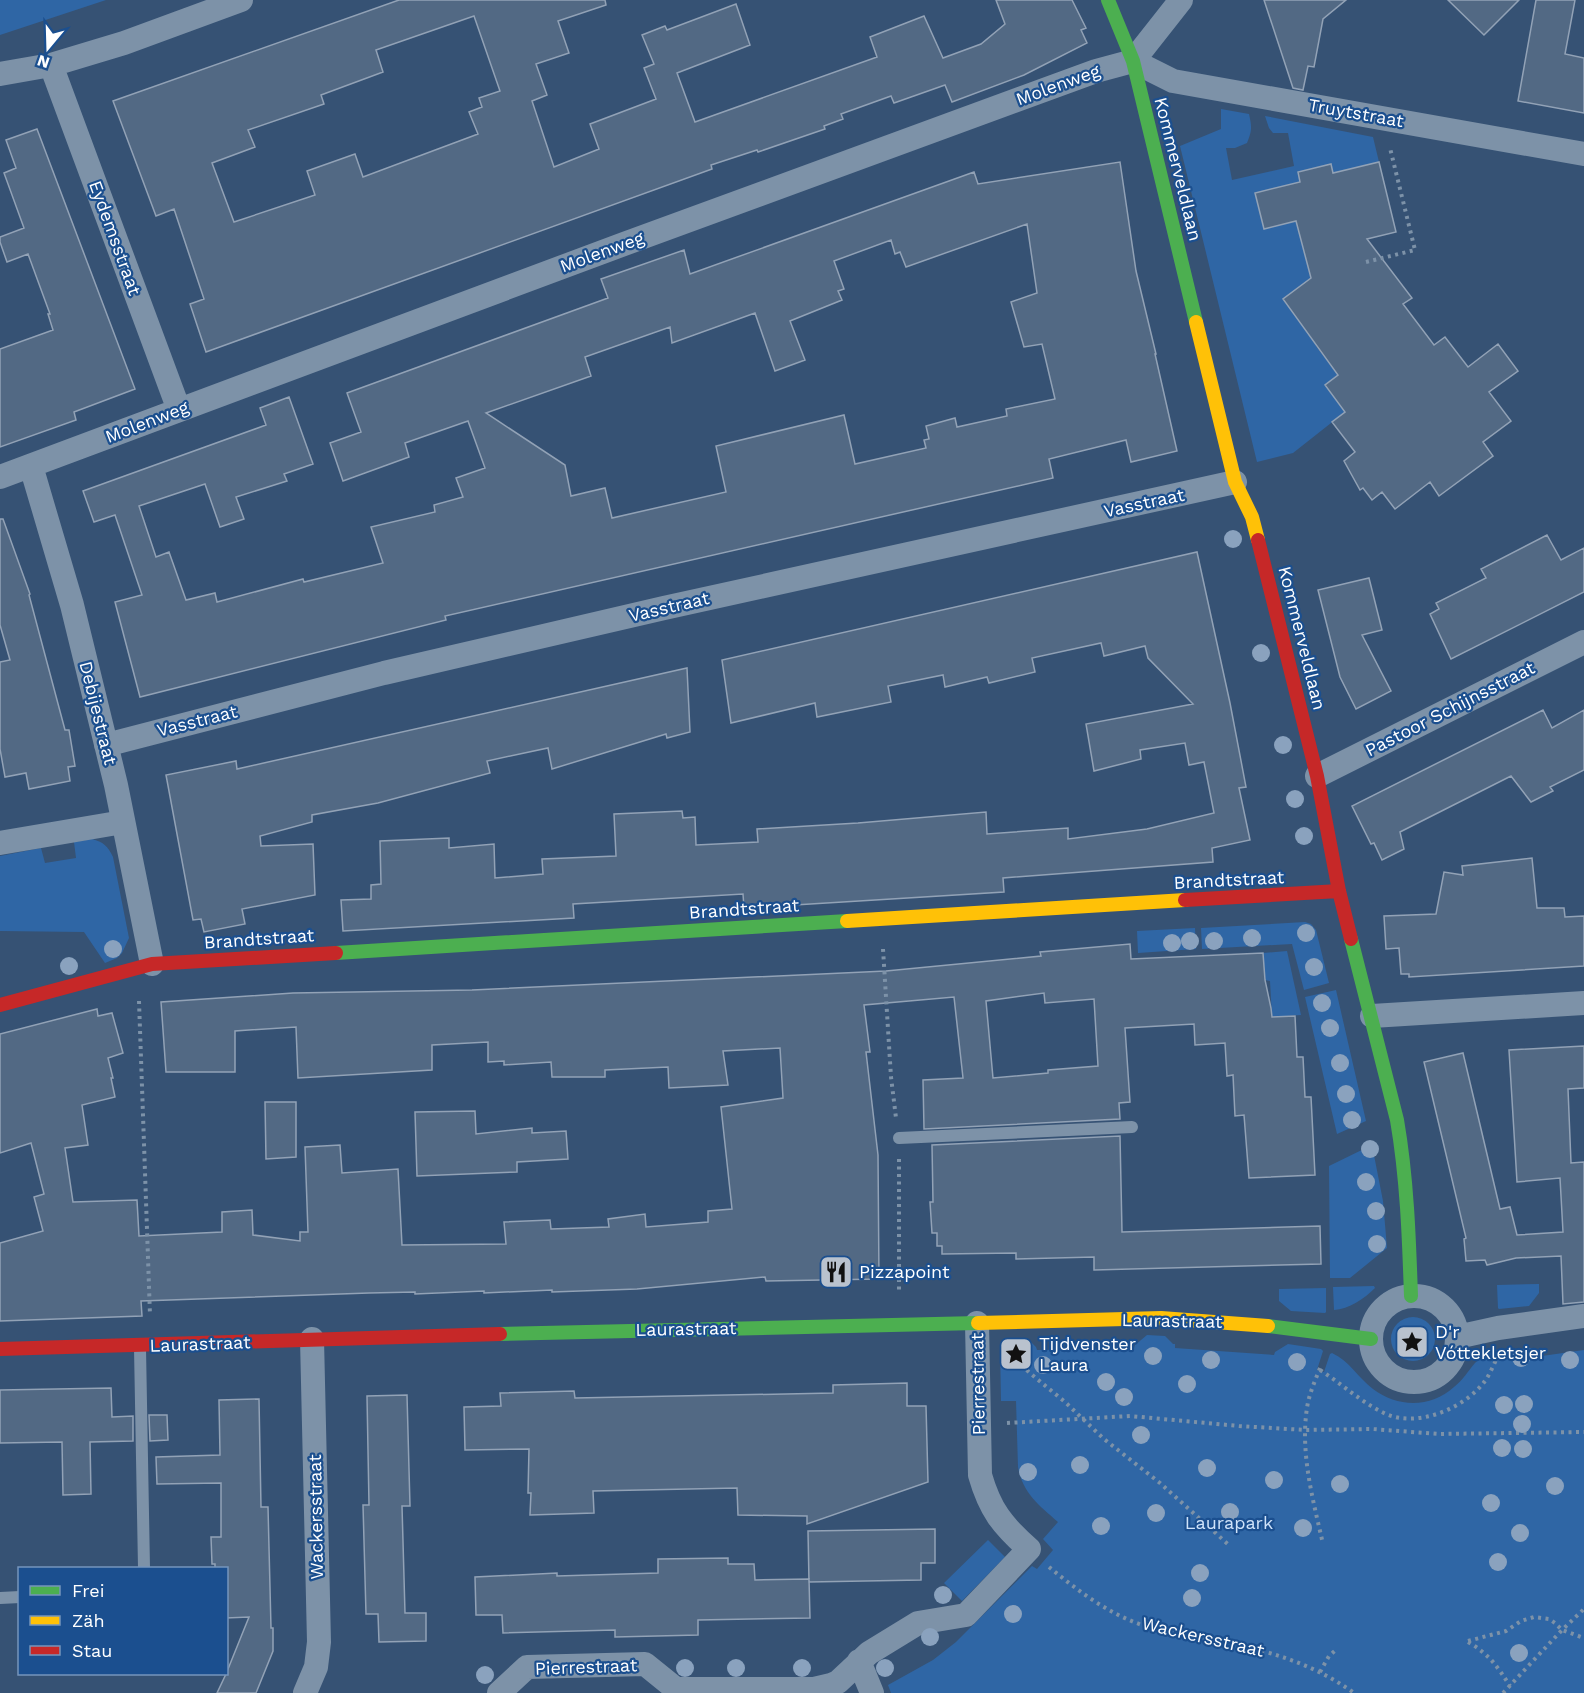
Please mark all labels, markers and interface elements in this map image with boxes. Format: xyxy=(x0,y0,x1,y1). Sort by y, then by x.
north arrow xyxy=(18,18,78,78)
text: N xyxy=(35,51,52,73)
street label: Molenweg xyxy=(1013,60,1103,109)
street label: Truytstraat xyxy=(1307,94,1406,131)
street label: Kommerveldlaan xyxy=(1150,95,1207,243)
street label: Eydemsstraat xyxy=(85,178,146,298)
street label: Molenweg xyxy=(557,227,647,276)
street label: Molenweg xyxy=(102,396,192,447)
street label: Vasstraat xyxy=(1102,484,1187,521)
street label: Kommerveldlaan xyxy=(1274,564,1331,712)
street label: Vasstraat xyxy=(627,587,712,626)
street label: Pastoor Schijnsstraat xyxy=(1361,656,1538,760)
street label: Debijestraat xyxy=(75,659,122,767)
street label: Vasstraat xyxy=(155,700,240,741)
street label: Brandtstraat xyxy=(1173,866,1285,893)
street label: Brandtstraat xyxy=(688,894,800,923)
street label: Brandtstraat xyxy=(203,924,315,953)
restaurant icon: Pizzapoint xyxy=(818,1254,854,1290)
place label: Pizzapoint xyxy=(859,1261,950,1282)
street label: Laurastraat xyxy=(1121,1309,1223,1332)
street label: Laurastraat xyxy=(635,1317,737,1340)
place label: D'r Vóttekletsjer xyxy=(1435,1321,1546,1363)
place icon: D'r Vóttekletsjer xyxy=(1394,1324,1430,1360)
street label: Laurastraat xyxy=(149,1331,251,1356)
street label: Pierrestraat xyxy=(966,1332,989,1435)
place label: Tijdvenster Laura xyxy=(1039,1333,1136,1375)
place icon: Tijdvenster Laura xyxy=(998,1336,1034,1372)
street label: Wackersstraat xyxy=(304,1454,327,1580)
park label: Laurapark xyxy=(1185,1512,1273,1533)
legend xyxy=(18,1567,228,1675)
text: Frei xyxy=(72,1580,104,1601)
text: Zäh xyxy=(72,1610,105,1631)
street label: Wackersstraat xyxy=(1140,1612,1267,1661)
text: Stau xyxy=(72,1640,112,1661)
street label: Pierrestraat xyxy=(534,1654,638,1679)

